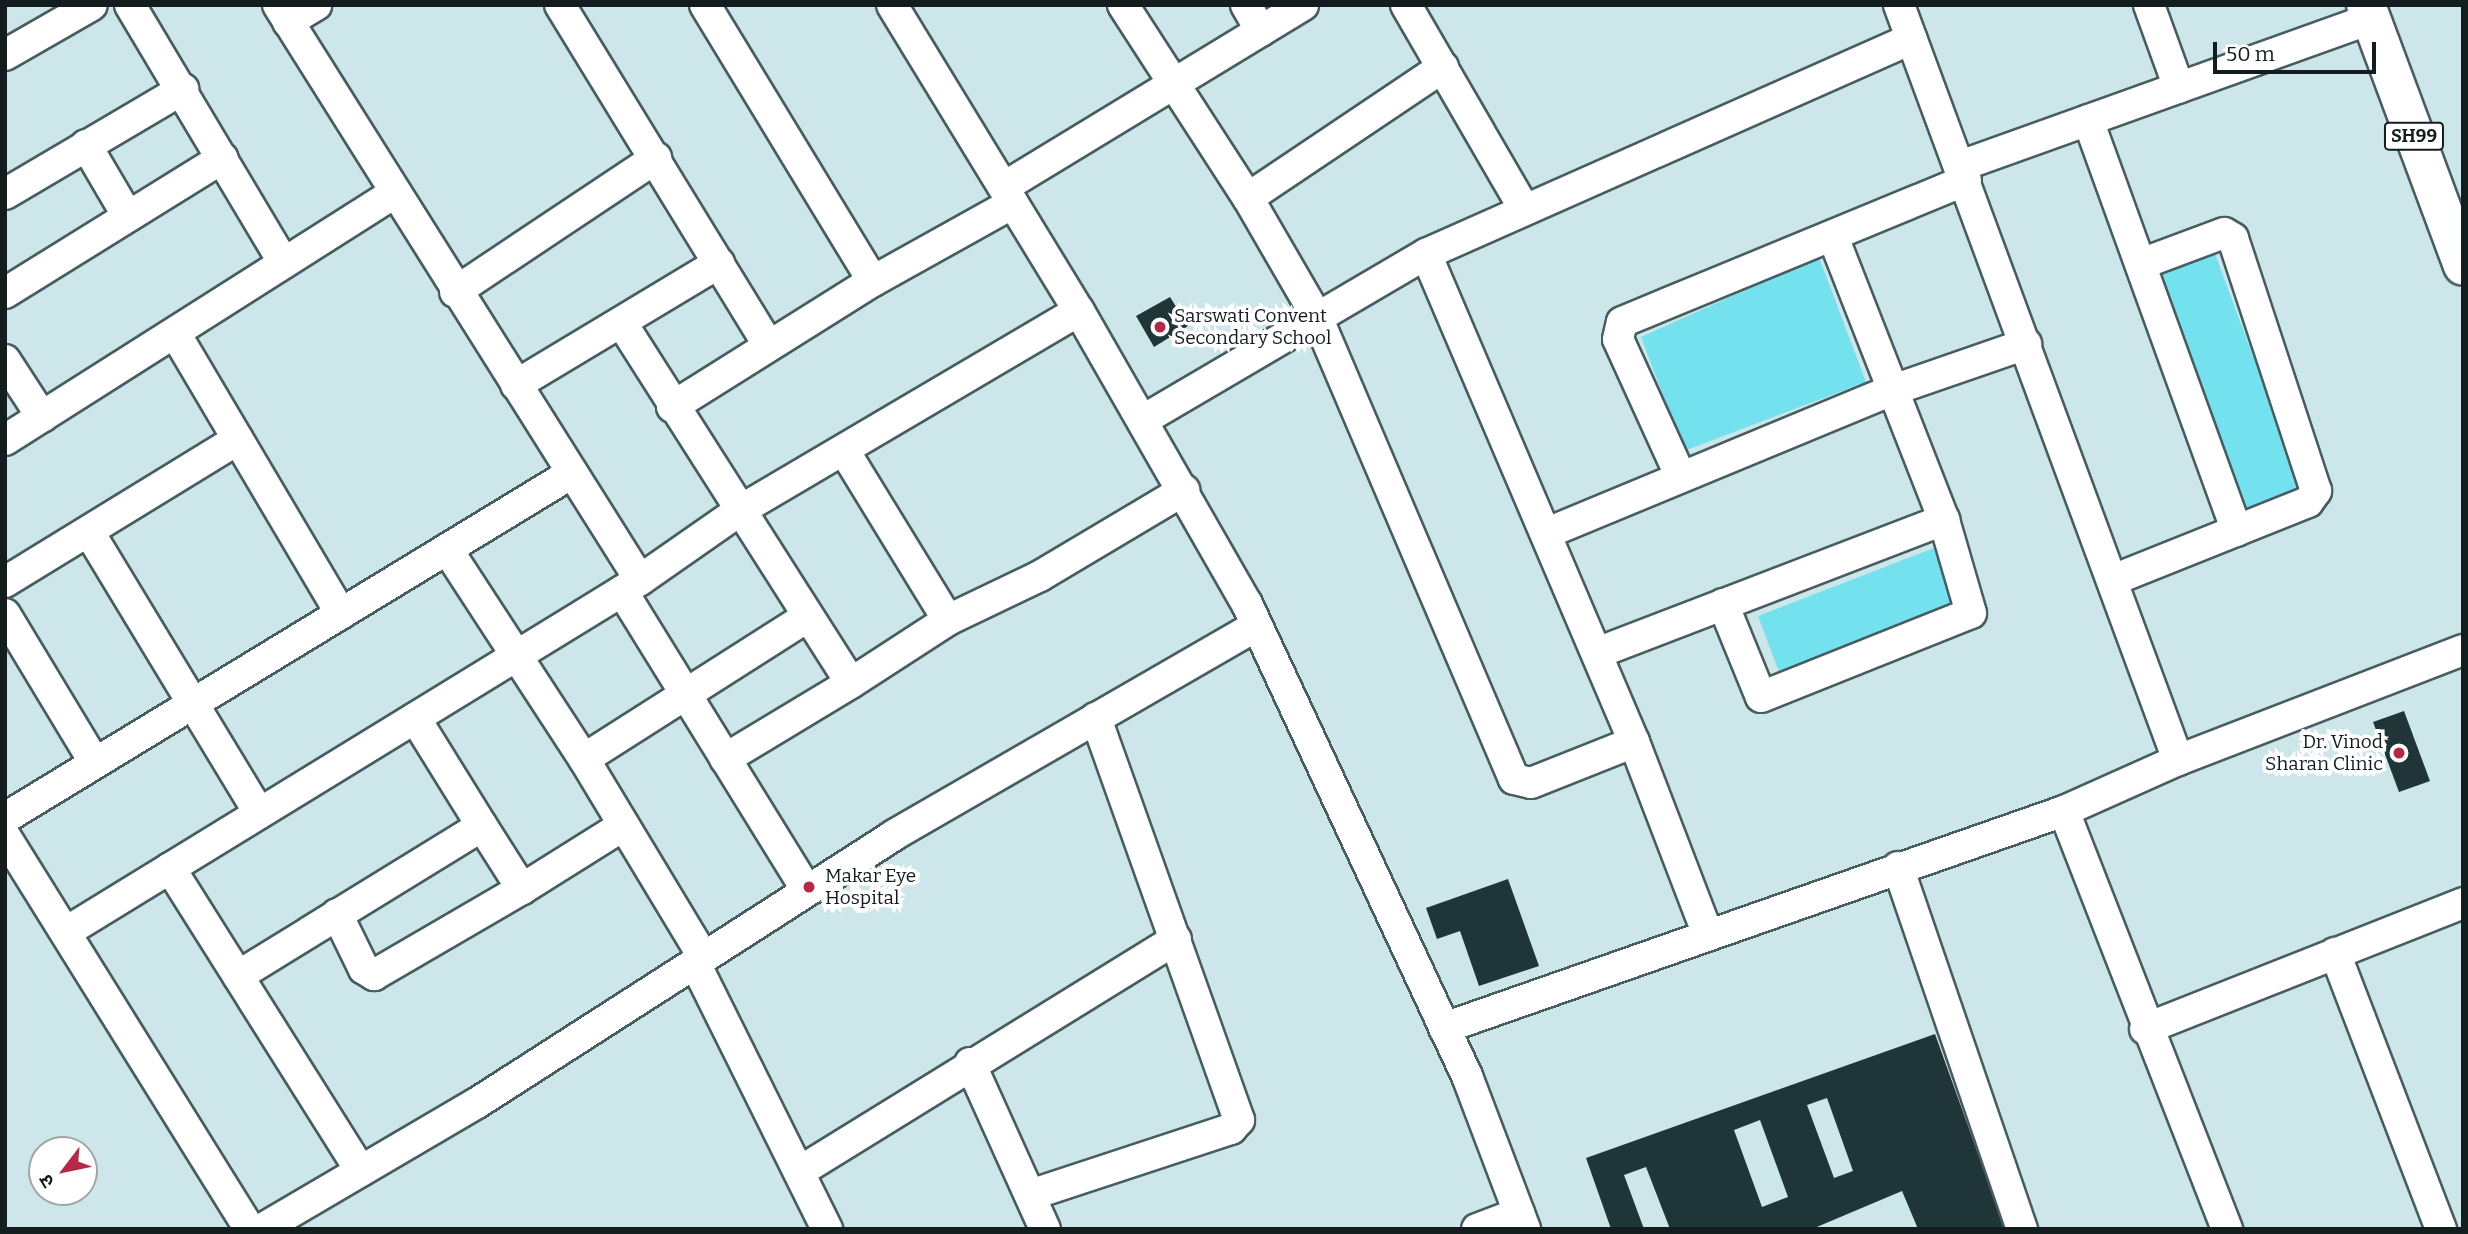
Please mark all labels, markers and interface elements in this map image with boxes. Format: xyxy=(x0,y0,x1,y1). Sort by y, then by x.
scale bar xyxy=(2216,28,2379,72)
text: 50 m xyxy=(2226,41,2275,67)
road number: SH99 xyxy=(2382,121,2446,150)
place label: Sarswati Convent Secondary School xyxy=(1174,305,1331,349)
marker: Sarswati Convent Secondary School xyxy=(1152,319,1168,335)
place label: Dr. Vinod Sharan Clinic xyxy=(2265,731,2383,775)
marker: Dr. Vinod Sharan Clinic xyxy=(2389,743,2409,763)
place label: Makar Eye Hospital xyxy=(825,865,916,909)
marker: Makar Eye Hospital xyxy=(799,877,819,897)
north arrow xyxy=(28,1136,98,1206)
text: उ xyxy=(34,1171,59,1192)

